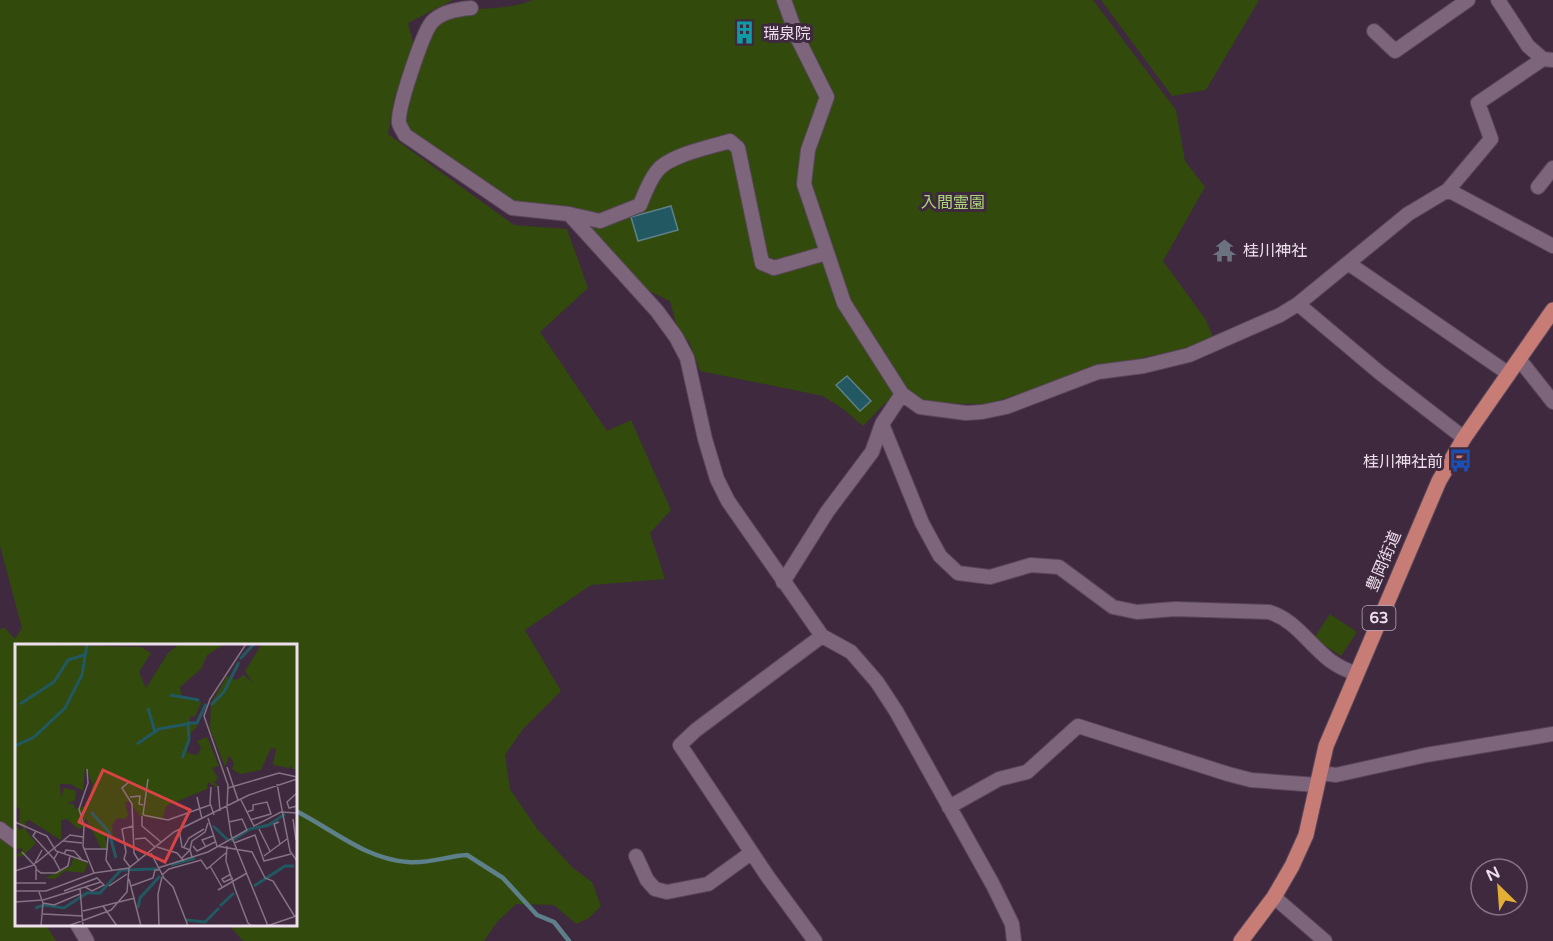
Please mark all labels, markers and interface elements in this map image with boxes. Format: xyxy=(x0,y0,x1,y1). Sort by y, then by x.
building icon: 瑞泉院 xyxy=(732,20,758,46)
place label: 瑞泉院 xyxy=(763,24,811,44)
park label: 入間霊園 xyxy=(921,193,985,213)
temple icon: 桂川神社 xyxy=(1212,237,1238,263)
place label: 桂川神社 xyxy=(1243,241,1307,261)
bus stop icon: 桂川神社前 xyxy=(1448,448,1474,474)
place label: 桂川神社前 xyxy=(1363,452,1443,472)
street label: 豊岡街道 xyxy=(1362,528,1406,595)
road number: 63 xyxy=(1362,606,1396,630)
inset map xyxy=(15,644,297,926)
north arrow xyxy=(1469,857,1529,917)
text: N xyxy=(1483,863,1503,886)

